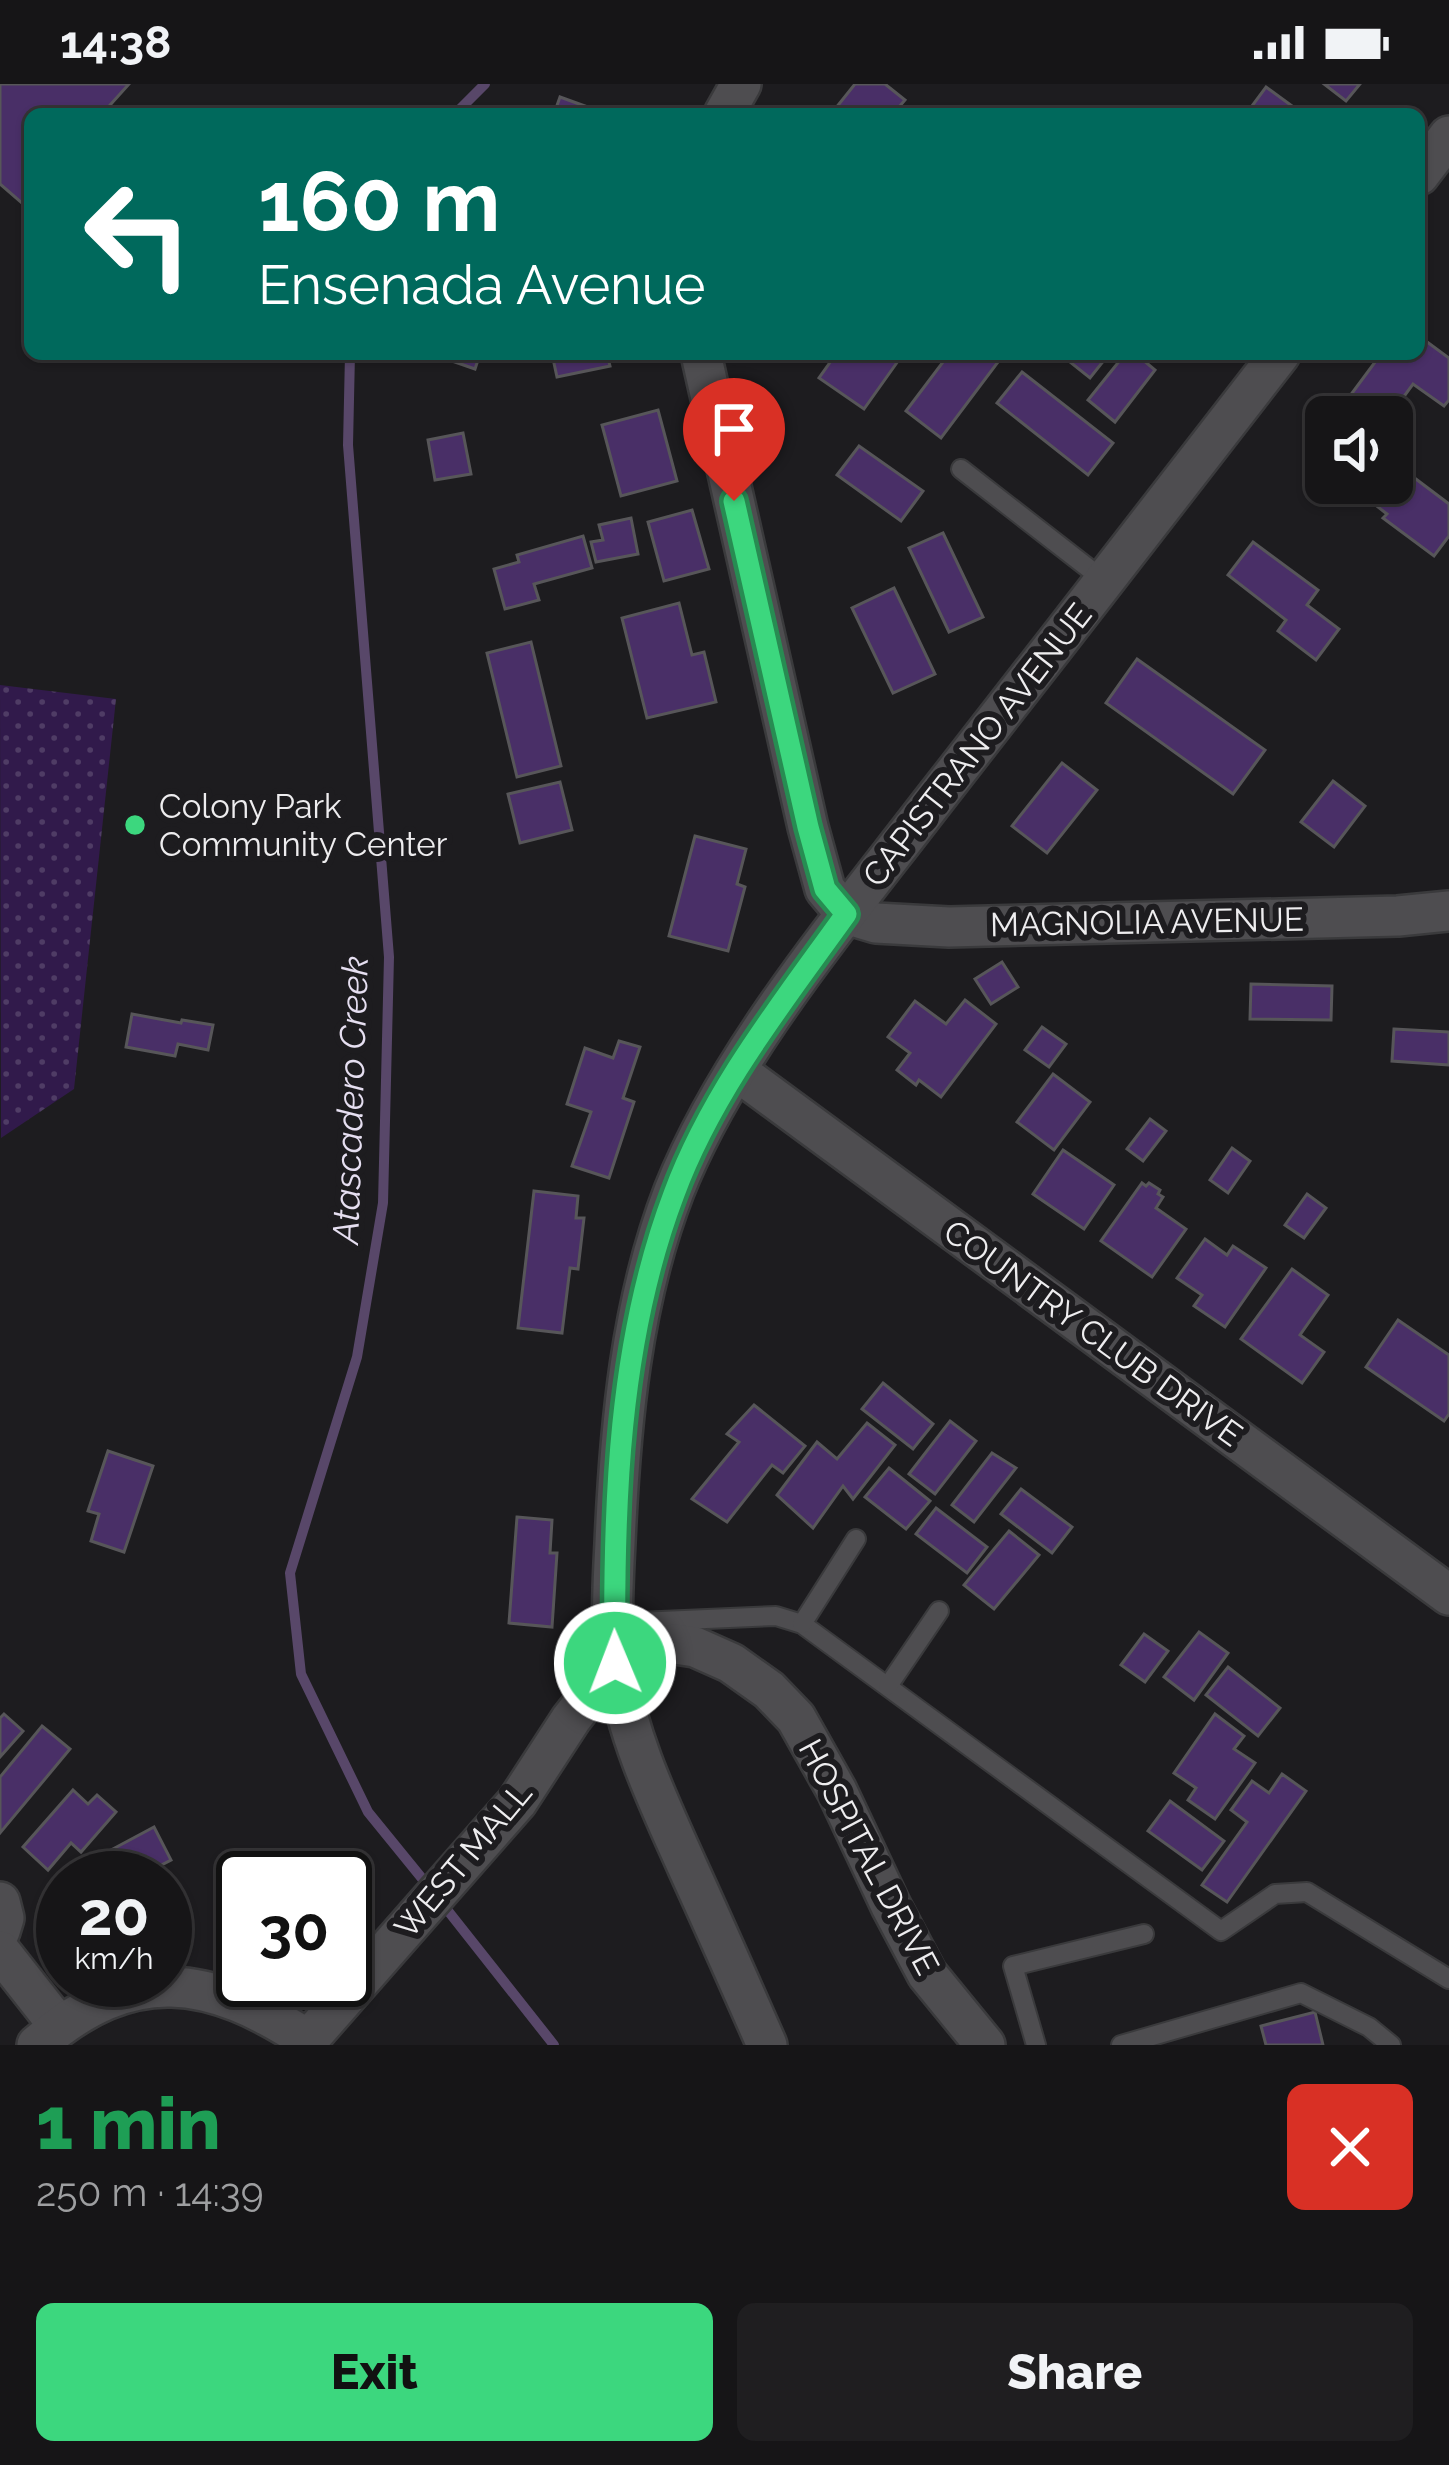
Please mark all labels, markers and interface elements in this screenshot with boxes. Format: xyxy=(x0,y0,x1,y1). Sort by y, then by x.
text: 14:38 xyxy=(60,16,171,69)
text: 160 m xyxy=(258,152,500,251)
icon: left xyxy=(60,156,216,312)
text: Ensenada Avenue xyxy=(258,253,705,317)
pin xyxy=(683,378,785,501)
icon: arrive xyxy=(701,396,767,462)
map controls xyxy=(1305,396,1413,504)
button: sound xyxy=(1305,396,1413,504)
street label: CAPISTRANO AVENUE xyxy=(854,596,1100,894)
place label: Colony Park Community Center xyxy=(159,787,448,864)
marker: Colony Park Community Center xyxy=(122,812,148,838)
street label: MAGNOLIA AVENUE xyxy=(990,900,1304,944)
water label: Atascadero Creek xyxy=(324,955,376,1247)
street label: COUNTRY CLUB DRIVE xyxy=(936,1212,1250,1454)
position arrow xyxy=(552,1600,678,1726)
street label: HOSPITAL DRIVE xyxy=(791,1733,947,1981)
street label: WEST MALL xyxy=(386,1774,540,1946)
speed limit sign: 30 xyxy=(216,1851,372,2007)
text: 20 xyxy=(79,1879,149,1949)
text: km/h xyxy=(74,1941,154,1976)
text: 1 min xyxy=(36,2081,221,2166)
button: close xyxy=(1287,2084,1413,2210)
text: 250 m · 14:39 xyxy=(36,2169,264,2215)
button: Exit xyxy=(36,2303,713,2441)
button: Share xyxy=(737,2303,1413,2441)

